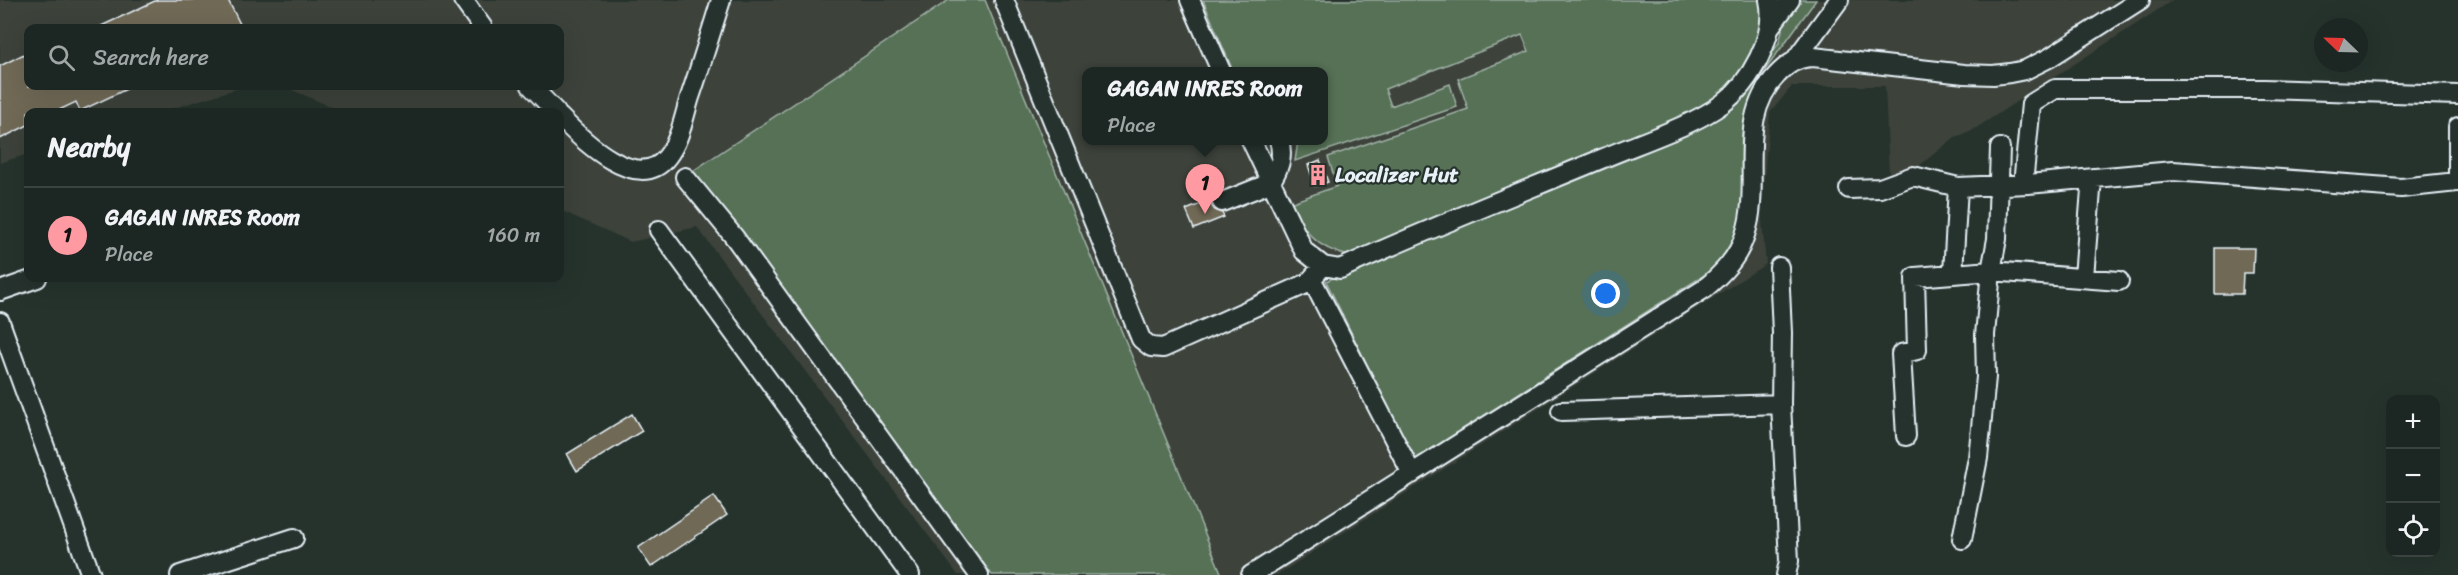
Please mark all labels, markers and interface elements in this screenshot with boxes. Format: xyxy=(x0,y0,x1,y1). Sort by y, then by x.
north arrow xyxy=(2314,18,2368,72)
search box xyxy=(24,24,564,90)
text: Search here xyxy=(93,38,209,77)
icon: search xyxy=(45,41,78,74)
popup xyxy=(1082,67,1328,145)
text: GAGAN INRES Room xyxy=(1108,69,1303,108)
text: Place xyxy=(1108,108,1156,143)
text: Nearby xyxy=(48,124,130,170)
place label: Localizer Hut xyxy=(1335,156,1459,194)
building icon: Localizer Hut xyxy=(1306,163,1330,187)
pin: 1 xyxy=(1186,164,1224,214)
text: GAGAN INRES Room xyxy=(105,198,300,237)
text: 1 xyxy=(63,218,72,253)
text: 160 m xyxy=(487,218,540,253)
text: Place xyxy=(105,237,153,272)
your location xyxy=(1591,279,1620,308)
map controls xyxy=(2386,395,2440,557)
button: + xyxy=(2386,395,2440,449)
button: − xyxy=(2386,449,2440,503)
button: locate xyxy=(2386,503,2440,557)

